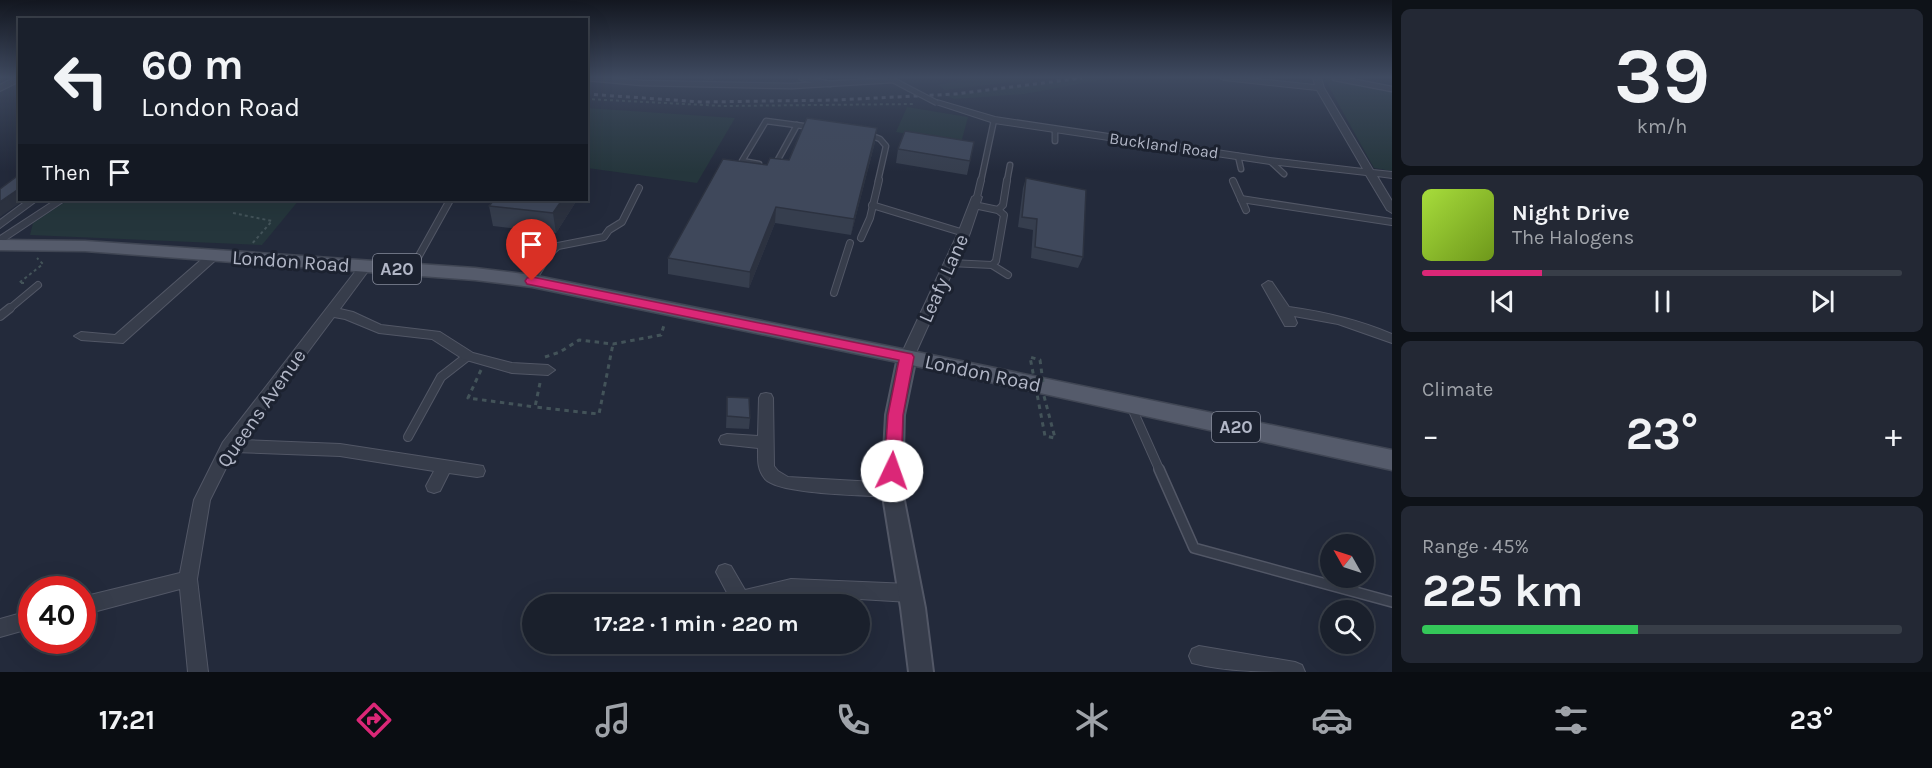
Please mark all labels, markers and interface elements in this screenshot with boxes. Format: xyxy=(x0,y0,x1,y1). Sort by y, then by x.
text: 39 xyxy=(1614,30,1710,122)
text: 60 m xyxy=(141,40,244,90)
icon: left xyxy=(42,42,120,120)
text: London Road xyxy=(141,91,300,123)
text: km/h xyxy=(1637,115,1687,138)
street label: Buckland Road xyxy=(1108,128,1220,163)
icon: arrive xyxy=(103,156,136,189)
text: Then xyxy=(42,160,91,186)
text: Night Drive xyxy=(1512,200,1630,226)
pin xyxy=(506,219,557,281)
text: The Halogens xyxy=(1512,226,1634,249)
icon: arrive xyxy=(515,228,548,261)
street label: Leafy Lane xyxy=(914,230,973,326)
street label: London Road xyxy=(231,246,351,277)
road number: A20 xyxy=(373,254,421,284)
icon: previous xyxy=(1486,285,1519,318)
icon: pause xyxy=(1646,285,1679,318)
icon: next xyxy=(1806,285,1839,318)
street label: Queens Avenue xyxy=(212,345,311,472)
street label: London Road xyxy=(923,350,1043,397)
text: Climate xyxy=(1422,378,1493,401)
text: 23° xyxy=(1626,408,1698,460)
road number: A20 xyxy=(1212,412,1260,442)
text: − xyxy=(1422,416,1439,454)
text: + xyxy=(1885,416,1902,454)
position arrow xyxy=(860,439,924,503)
north arrow xyxy=(1320,534,1374,588)
map controls xyxy=(1320,534,1374,654)
text: Range · 45% xyxy=(1422,535,1529,558)
text: 225 km xyxy=(1422,565,1583,617)
speed limit sign: 40 xyxy=(18,576,96,654)
button: search xyxy=(1320,600,1374,654)
text: 17:22 · 1 min · 220 m xyxy=(593,611,799,637)
icon: directions xyxy=(353,699,395,741)
icon: music xyxy=(592,699,634,741)
icon: phone xyxy=(832,699,874,741)
icon: climate xyxy=(1071,699,1113,741)
icon: car xyxy=(1311,699,1353,741)
icon: filters xyxy=(1550,699,1592,741)
text: 17:21 xyxy=(99,704,155,736)
text: 23° xyxy=(1790,704,1833,736)

